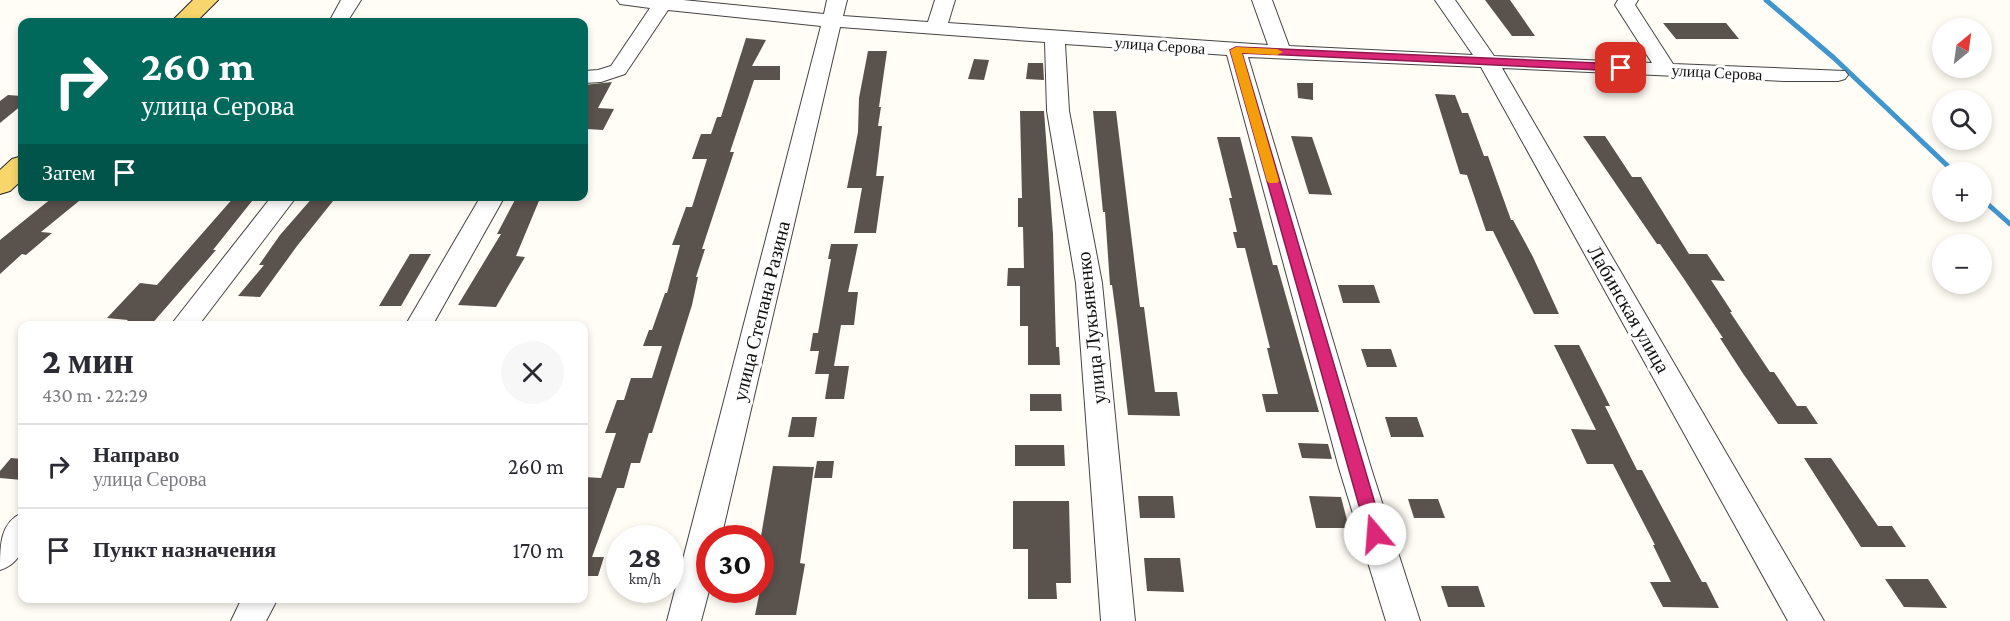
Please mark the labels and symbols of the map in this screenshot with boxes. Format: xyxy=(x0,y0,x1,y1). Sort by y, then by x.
north arrow xyxy=(1932,18,1992,78)
street label: улица Серова xyxy=(1114,34,1206,58)
pin xyxy=(1595,42,1646,93)
street label: улица Серова xyxy=(1671,62,1763,84)
street label: улица Степана Разина xyxy=(728,219,795,404)
street label: Лабинская улица xyxy=(1583,241,1674,377)
street label: улица Лукьяненко xyxy=(1072,251,1111,405)
position arrow xyxy=(1343,502,1407,566)
speed limit sign: 30 xyxy=(696,525,774,603)

